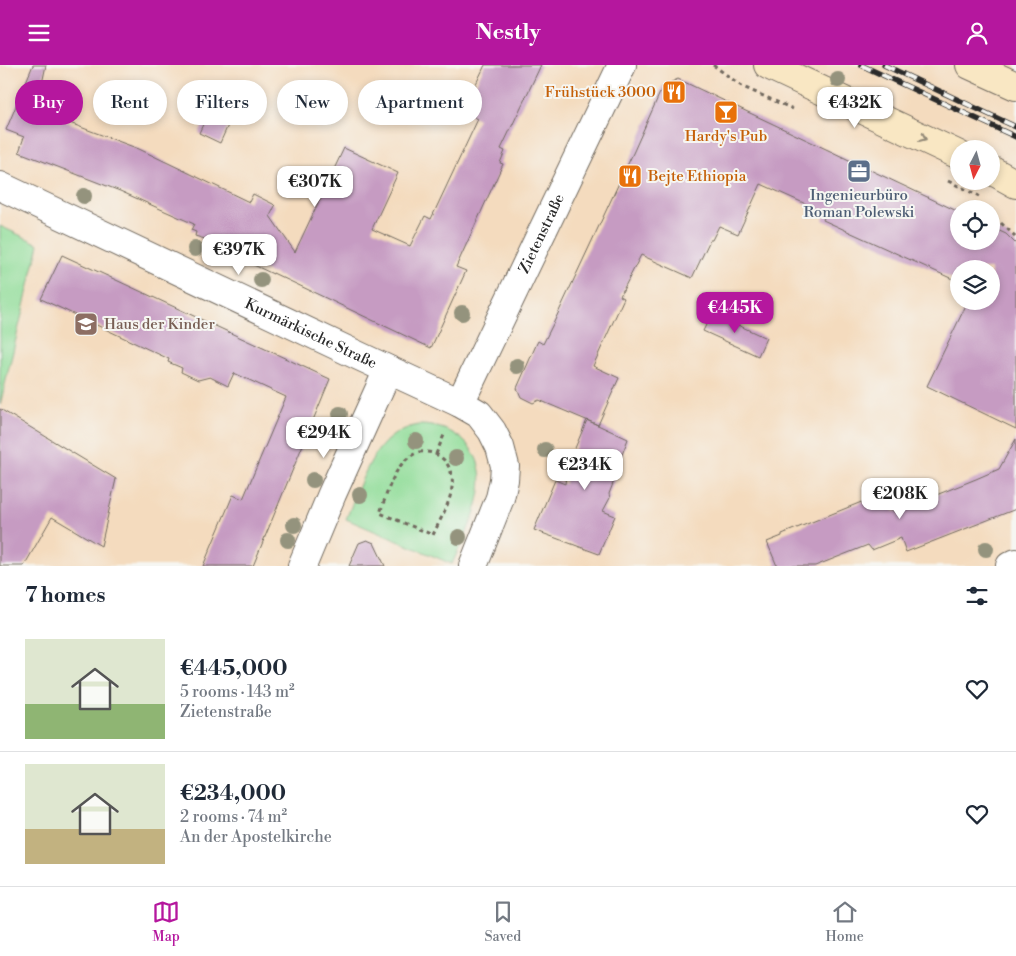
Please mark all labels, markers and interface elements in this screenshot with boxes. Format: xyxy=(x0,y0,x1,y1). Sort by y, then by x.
icon: menu xyxy=(25,19,53,47)
text: Nestly xyxy=(475,19,541,46)
icon: person xyxy=(963,19,991,47)
restaurant icon: Frühstück 3000 xyxy=(661,79,687,105)
chip: Buy xyxy=(15,80,83,125)
chip: Rent xyxy=(93,80,167,125)
chip: Filters xyxy=(177,80,267,125)
chip: New xyxy=(277,80,348,125)
chip: Apartment xyxy=(358,80,482,125)
place label: Frühstück 3000 xyxy=(545,83,656,102)
pin: €432K xyxy=(820,87,890,129)
text: €432K xyxy=(828,93,882,113)
bar icon: Hardy's Pub xyxy=(713,99,739,125)
place label: Hardy's Pub xyxy=(685,127,767,146)
one-way arrow xyxy=(918,132,927,142)
north arrow xyxy=(950,140,1000,190)
map controls xyxy=(950,140,1000,310)
office icon: Ingenieurbüro Roman Polewski xyxy=(846,158,872,184)
restaurant icon: Bejte Ethiopia xyxy=(617,163,643,189)
pin: €307K xyxy=(280,165,350,208)
place label: Bejte Ethiopia xyxy=(647,167,747,186)
text: €307K xyxy=(288,172,342,192)
place label: Ingenieurbüro Roman Polewski xyxy=(803,186,915,222)
street label: Zietenstraße xyxy=(515,191,569,277)
button: locate xyxy=(950,200,1000,250)
pin: €397K xyxy=(204,233,274,276)
text: €397K xyxy=(213,240,265,260)
button: layers xyxy=(950,260,1000,310)
pin: €445K xyxy=(700,291,770,334)
street label: Kurmärkische Straße xyxy=(242,294,380,373)
text: €445K xyxy=(707,298,763,318)
school or university icon: Haus der Kinder xyxy=(73,311,99,337)
place label: Haus der Kinder xyxy=(104,315,215,334)
pin: €294K xyxy=(289,417,359,459)
text: €294K xyxy=(297,423,351,443)
pin: €234K xyxy=(550,449,620,491)
text: €234K xyxy=(558,455,612,475)
pin: €208K xyxy=(865,477,935,520)
text: €208K xyxy=(872,484,928,504)
icon: filters xyxy=(963,582,991,610)
text: 7 homes xyxy=(25,583,106,609)
text: €445,000 xyxy=(180,656,287,682)
icon: home xyxy=(65,659,125,719)
icon: heart xyxy=(963,675,991,703)
text: 5 rooms · 143 m² xyxy=(180,682,295,702)
text: Zietenstraße xyxy=(180,702,272,722)
text: €234,000 xyxy=(180,781,286,807)
icon: home xyxy=(65,784,125,844)
icon: heart xyxy=(963,800,991,828)
text: 2 rooms · 74 m² xyxy=(180,807,287,827)
text: An der Apostelkirche xyxy=(180,827,332,847)
tab: Map xyxy=(152,898,180,946)
tab: Saved xyxy=(484,898,521,946)
tab: Home xyxy=(825,898,864,946)

